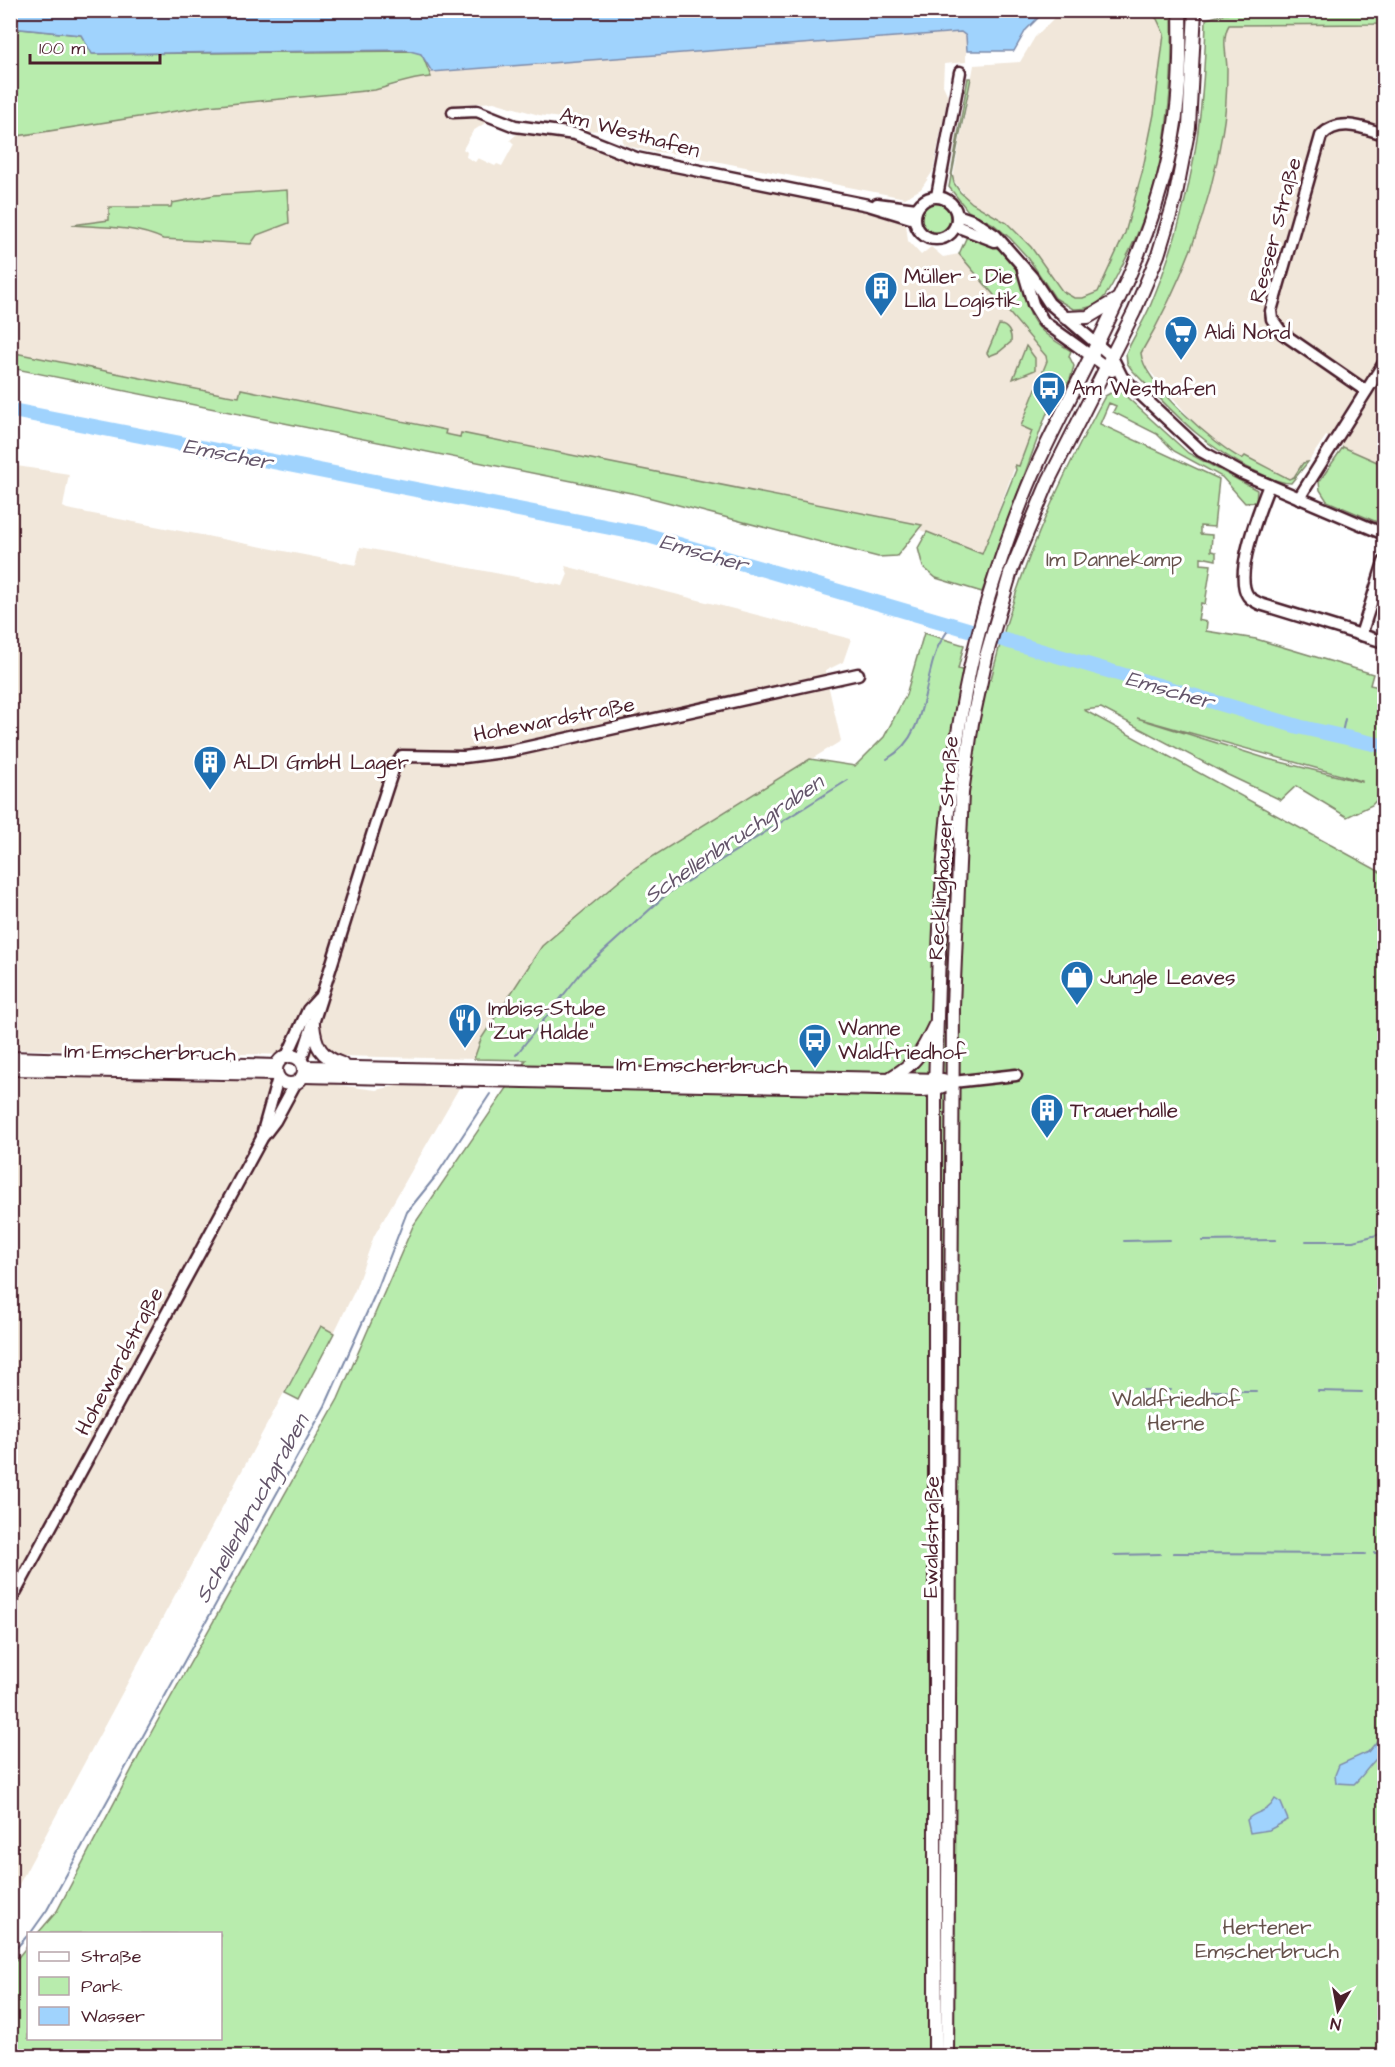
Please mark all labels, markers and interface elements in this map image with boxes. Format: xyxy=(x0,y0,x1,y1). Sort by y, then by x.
scale bar xyxy=(30,27,160,65)
text: 100 m xyxy=(39,36,85,61)
street label: Am Westhafen xyxy=(557,100,703,165)
street label: Resser Straße xyxy=(1242,154,1309,306)
place label: Müller - Die Lila Logistik xyxy=(904,262,1020,317)
building icon: Müller - Die Lila Logistik xyxy=(863,270,899,317)
supermarket icon: Aldi Nord xyxy=(1163,314,1199,361)
place label: Aldi Nord xyxy=(1204,318,1291,347)
bus stop icon: Am Westhafen xyxy=(1031,370,1067,417)
place label: Am Westhafen xyxy=(1072,374,1216,403)
water label: Emscher xyxy=(181,431,278,479)
water label: Emscher xyxy=(656,526,754,582)
park label: Im Dannekamp xyxy=(1046,545,1182,575)
water label: Emscher xyxy=(1122,663,1220,719)
street label: Hohewardstraße xyxy=(471,690,637,749)
street label: Recklinghauser Straße xyxy=(921,735,968,961)
building icon: ALDI GmbH Lager xyxy=(192,744,228,791)
place label: ALDI GmbH Lager xyxy=(233,748,409,779)
water label: Schellenbruchgraben xyxy=(638,766,832,912)
shop icon: Jungle Leaves xyxy=(1059,959,1095,1006)
place label: Jungle Leaves xyxy=(1100,963,1236,994)
place label: Imbiss-Stube "Zur Halde" xyxy=(488,994,606,1047)
restaurant icon: Imbiss-Stube "Zur Halde" xyxy=(447,1002,483,1049)
place label: Wanne Waldfriedhof xyxy=(838,1014,967,1067)
bus stop icon: Wanne Waldfriedhof xyxy=(797,1022,833,1069)
street label: Im Emscherbruch xyxy=(64,1037,237,1069)
street label: Im Emscherbruch xyxy=(616,1050,789,1082)
building icon: Trauerhalle xyxy=(1029,1092,1065,1139)
place label: Trauerhalle xyxy=(1070,1096,1178,1125)
street label: Hohewardstraße xyxy=(68,1282,171,1440)
park label: Waldfriedhof Herne xyxy=(1112,1385,1241,1438)
water label: Schellenbruchgraben xyxy=(188,1407,319,1609)
street label: Ewaldstraße xyxy=(916,1476,947,1598)
park label: Hertener Emscherbruch xyxy=(1195,1913,1339,1966)
legend xyxy=(27,1932,222,2040)
text: Straße xyxy=(81,1944,142,1969)
text: Park xyxy=(81,1974,123,1999)
north arrow xyxy=(1308,1980,1368,2040)
text: Wasser xyxy=(81,2004,145,2029)
text: N xyxy=(1329,2012,1342,2035)

